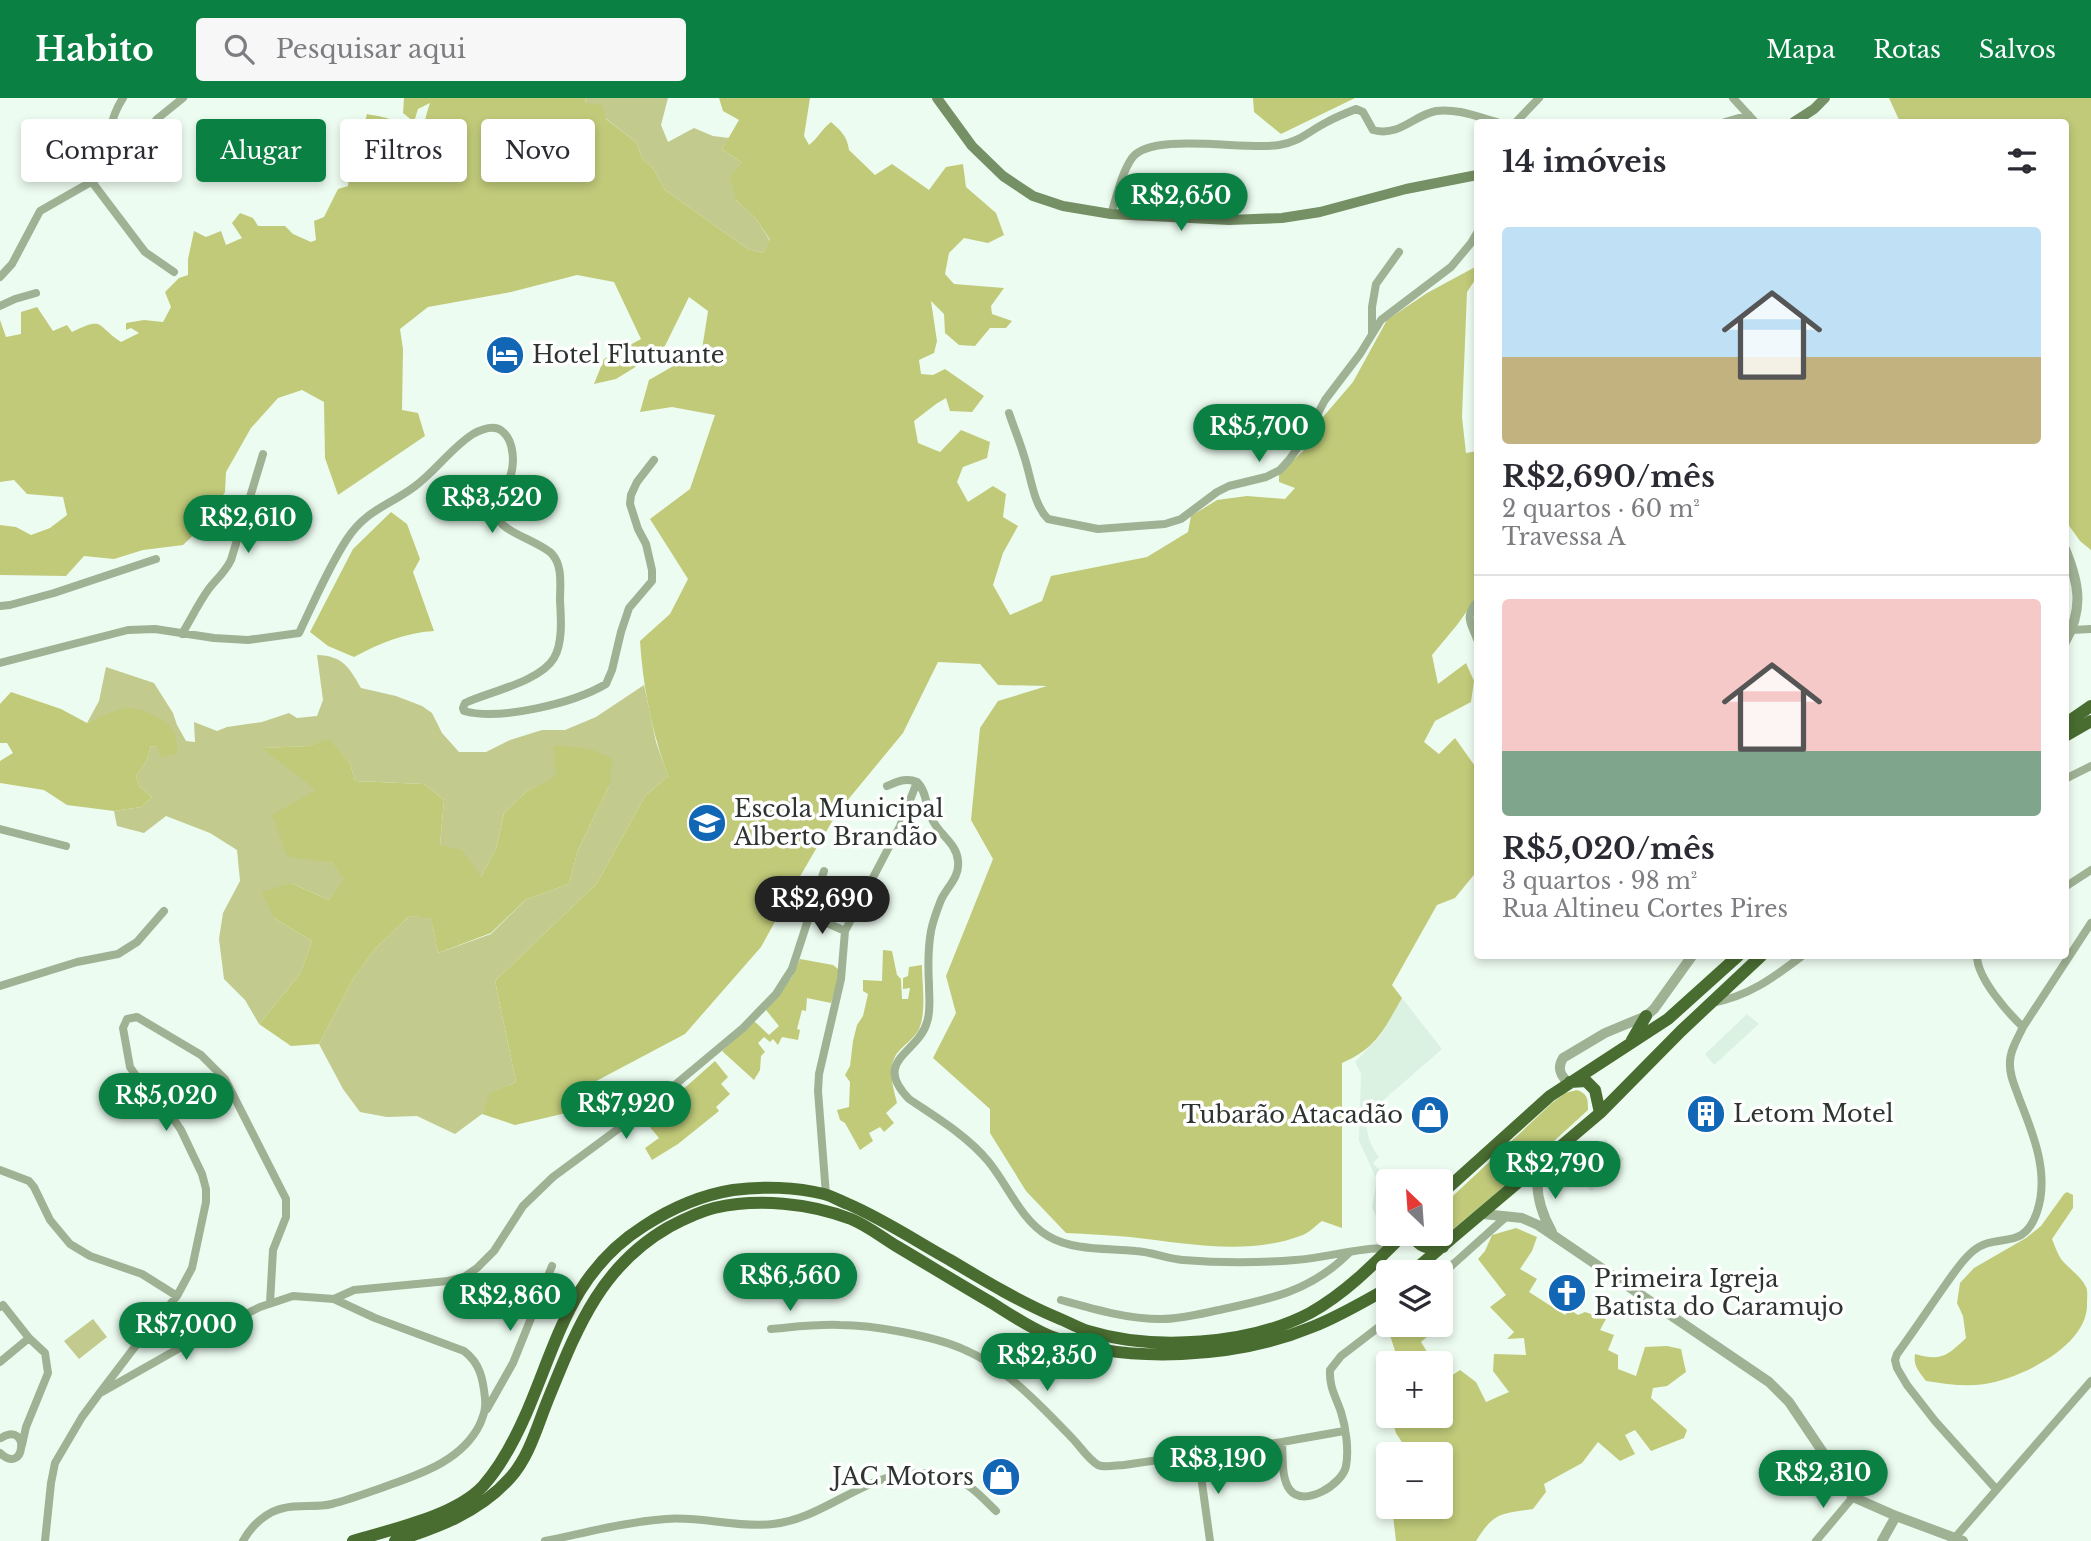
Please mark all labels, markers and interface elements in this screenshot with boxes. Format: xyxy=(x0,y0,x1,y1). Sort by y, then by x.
search box xyxy=(196,18,686,81)
text: Habito xyxy=(35,29,154,70)
icon: search xyxy=(220,30,258,68)
text: Pesquisar aqui xyxy=(276,33,466,65)
text: Mapa xyxy=(1766,35,1835,64)
text: Rotas xyxy=(1873,35,1941,64)
text: Salvos xyxy=(1979,35,2056,64)
chip: Comprar xyxy=(21,119,182,182)
chip: Alugar xyxy=(196,119,326,182)
chip: Filtros xyxy=(340,119,467,182)
chip: Novo xyxy=(481,119,595,182)
icon: filters xyxy=(2003,142,2041,180)
text: 14 imóveis xyxy=(1502,143,1667,180)
pin: R$2,650 xyxy=(1116,174,1246,233)
text: R$2,650 xyxy=(1131,182,1231,210)
icon: home xyxy=(1709,272,1835,398)
hotel icon: Hotel Flutuante xyxy=(484,334,526,376)
place label: Hotel Flutuante xyxy=(532,340,725,369)
pin: R$5,700 xyxy=(1194,404,1324,464)
text: R$5,700 xyxy=(1209,413,1309,441)
text: R$2,690/mês xyxy=(1502,458,1715,495)
pin: R$3,520 xyxy=(427,476,557,535)
text: R$3,520 xyxy=(442,484,542,512)
text: 2 quartos · 60 m² xyxy=(1502,495,1700,523)
pin: R$2,610 xyxy=(183,496,313,555)
text: R$2,610 xyxy=(199,504,297,532)
text: Travessa A xyxy=(1502,523,1626,551)
icon: home xyxy=(1709,644,1835,770)
place label: Escola Municipal Alberto Brandão xyxy=(733,794,944,851)
school or university icon: Escola Municipal Alberto Brandão xyxy=(686,802,728,844)
text: R$5,020/mês xyxy=(1502,830,1715,867)
text: 3 quartos · 98 m² xyxy=(1502,867,1697,895)
pin: R$2,690 xyxy=(757,876,887,936)
text: R$2,690 xyxy=(771,885,873,913)
text: Rua Altineu Cortes Pires xyxy=(1502,895,1788,923)
pin: R$5,020 xyxy=(101,1074,231,1133)
text: R$5,020 xyxy=(115,1082,217,1110)
pin: R$7,920 xyxy=(561,1082,691,1141)
text: R$7,920 xyxy=(577,1090,675,1118)
building icon: Letom Motel xyxy=(1685,1093,1727,1135)
shop icon: Tubarão Atacadão xyxy=(1409,1094,1451,1136)
place label: Letom Motel xyxy=(1733,1099,1894,1128)
place label: Tubarão Atacadão xyxy=(1182,1100,1403,1129)
pin: R$2,790 xyxy=(1490,1142,1620,1201)
text: R$2,790 xyxy=(1506,1150,1605,1178)
north arrow xyxy=(1376,1169,1452,1246)
map controls xyxy=(1376,1169,1453,1519)
pin: R$6,560 xyxy=(725,1254,855,1313)
button: layers xyxy=(1376,1260,1453,1337)
text: R$6,560 xyxy=(739,1262,841,1290)
place label: Primeira Igreja Batista do Caramujo xyxy=(1594,1264,1844,1321)
church icon: Primeira Igreja Batista do Caramujo xyxy=(1546,1272,1588,1314)
pin: R$2,860 xyxy=(445,1274,575,1333)
text: R$2,860 xyxy=(459,1282,561,1310)
pin: R$7,000 xyxy=(121,1302,251,1362)
text: R$7,000 xyxy=(135,1311,237,1339)
pin: R$2,350 xyxy=(982,1334,1112,1393)
text: R$2,350 xyxy=(997,1342,1097,1370)
button: + xyxy=(1376,1351,1453,1428)
pin: R$3,190 xyxy=(1153,1436,1283,1496)
button: − xyxy=(1376,1442,1453,1519)
text: R$3,190 xyxy=(1169,1445,1267,1473)
pin: R$2,310 xyxy=(1758,1450,1888,1510)
shop icon: JAC Motors xyxy=(980,1456,1022,1498)
text: R$2,310 xyxy=(1775,1459,1871,1487)
place label: JAC Motors xyxy=(829,1462,974,1491)

